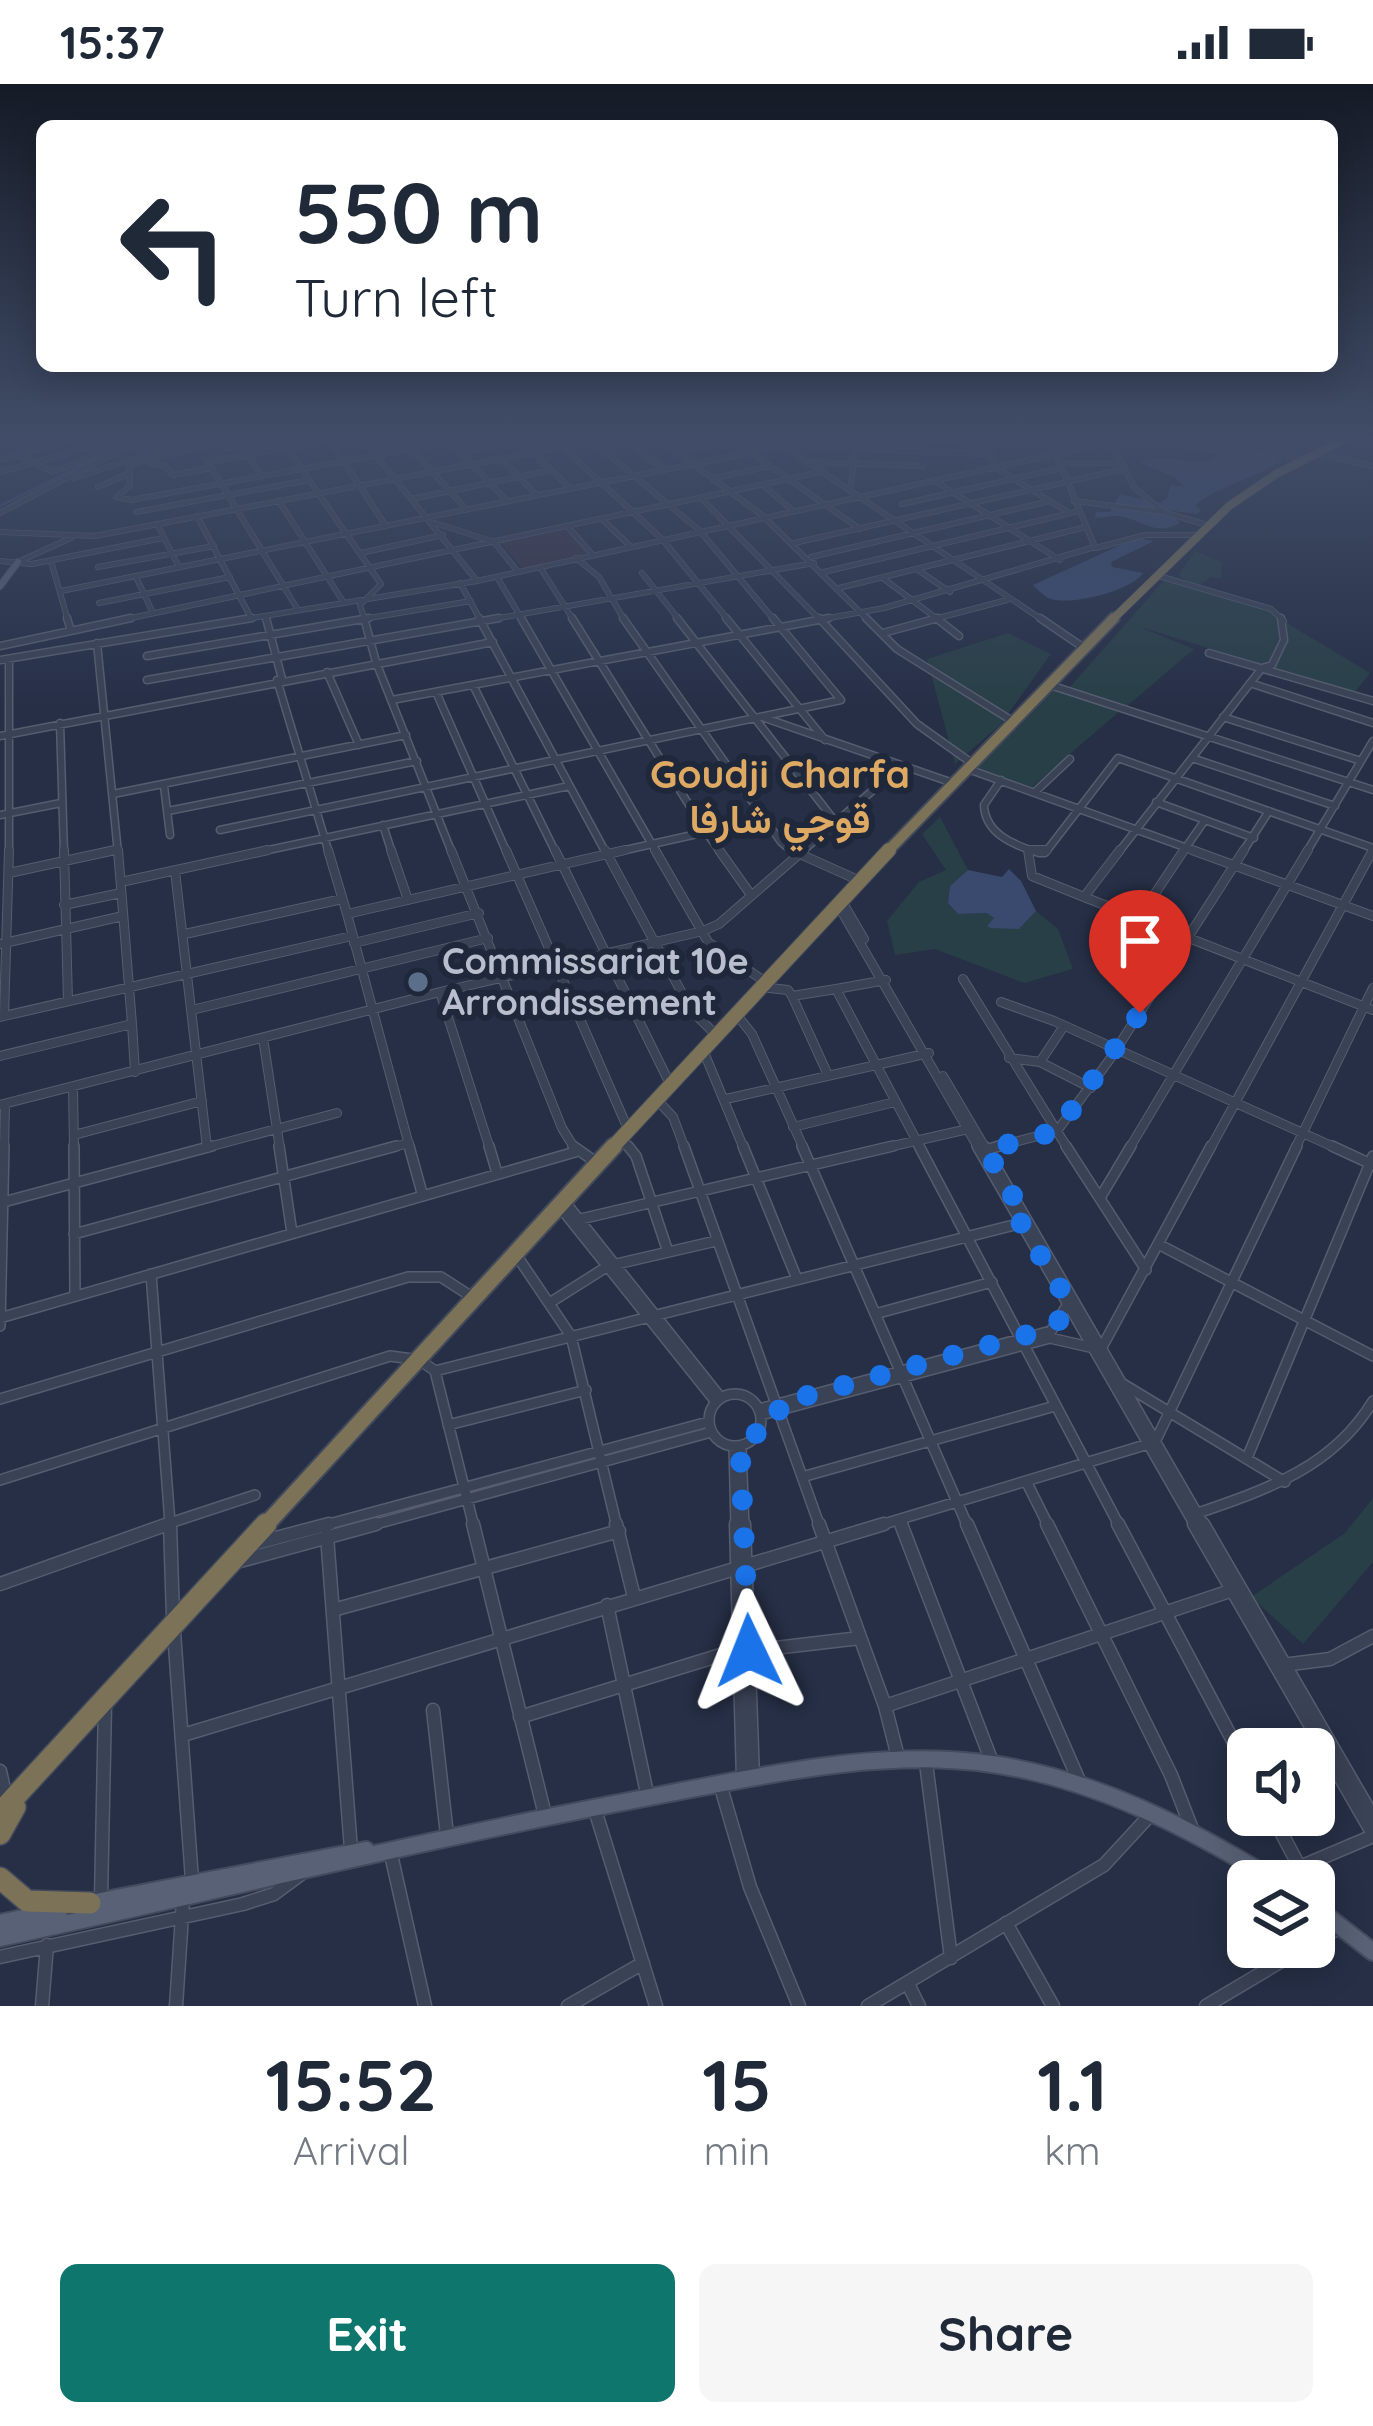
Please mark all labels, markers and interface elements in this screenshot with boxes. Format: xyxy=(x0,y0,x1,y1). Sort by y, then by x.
text: 15:37 xyxy=(60,14,165,70)
text: 550 m xyxy=(294,159,543,264)
icon: left xyxy=(96,168,252,324)
text: Turn left xyxy=(294,263,498,331)
district label: Goudji Charfa قوجي شارفا xyxy=(650,749,910,852)
pin xyxy=(1089,890,1191,1013)
icon: arrive xyxy=(1107,908,1173,974)
place label: Commissariat 10e Arrondissement xyxy=(442,938,749,1024)
marker: Commissariat 10e Arrondissement xyxy=(405,969,431,995)
position arrow xyxy=(686,1588,812,1714)
map controls xyxy=(1227,1728,1335,1968)
button: sound xyxy=(1227,1728,1335,1836)
button: layers xyxy=(1227,1860,1335,1968)
text: 15:52 xyxy=(265,2039,437,2129)
text: 15 xyxy=(702,2039,772,2129)
text: 1.1 xyxy=(1037,2039,1108,2129)
text: Arrival xyxy=(293,2126,410,2175)
text: min xyxy=(704,2126,770,2175)
text: km xyxy=(1044,2126,1101,2175)
button: Exit xyxy=(60,2264,675,2402)
button: Share xyxy=(699,2264,1313,2402)

